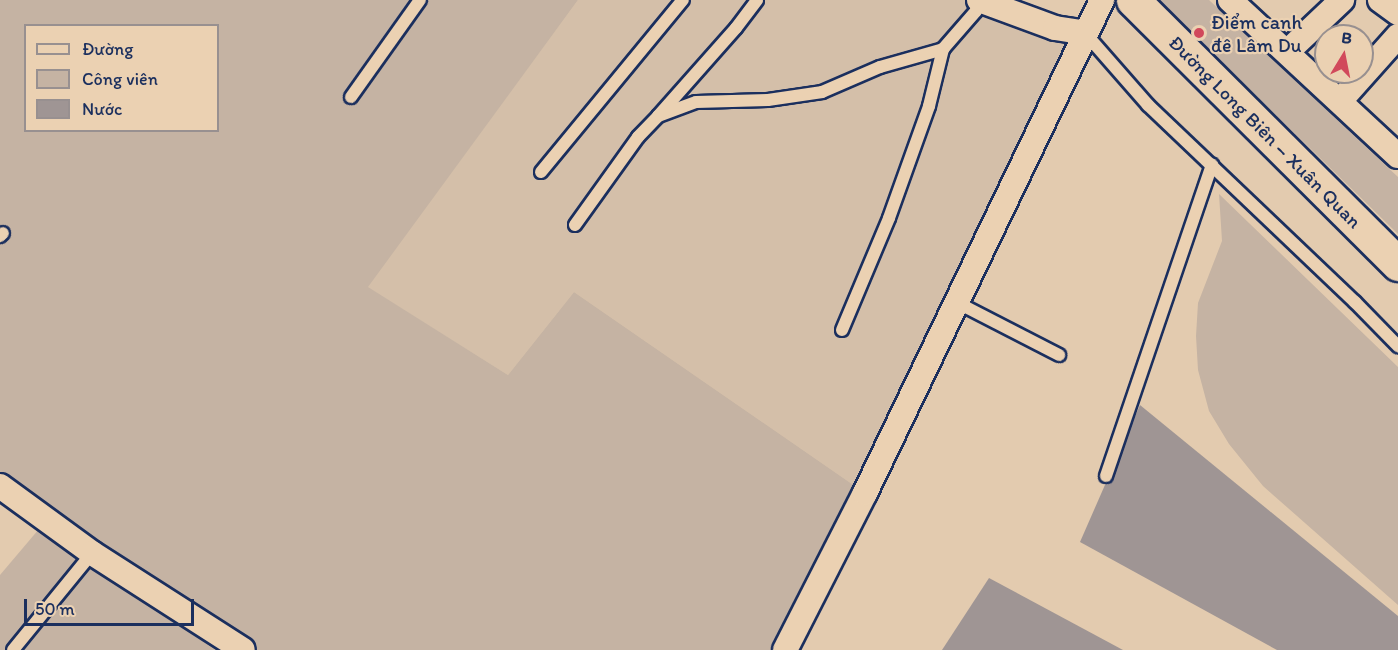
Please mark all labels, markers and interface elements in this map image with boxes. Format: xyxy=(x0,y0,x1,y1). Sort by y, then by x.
place label: Điểm canh đê Lâm Du xyxy=(1211,10,1302,57)
legend xyxy=(24,24,219,132)
north arrow xyxy=(1314,24,1374,84)
marker: Điểm canh đê Lâm Du xyxy=(1192,26,1206,40)
street label: Đường Long Biên – Xuân Quan xyxy=(1163,30,1367,234)
text: Đường xyxy=(82,38,133,60)
text: Công viên xyxy=(82,68,158,90)
text: Nước xyxy=(82,98,122,120)
scale bar xyxy=(27,587,196,625)
text: 50 m xyxy=(35,598,75,620)

